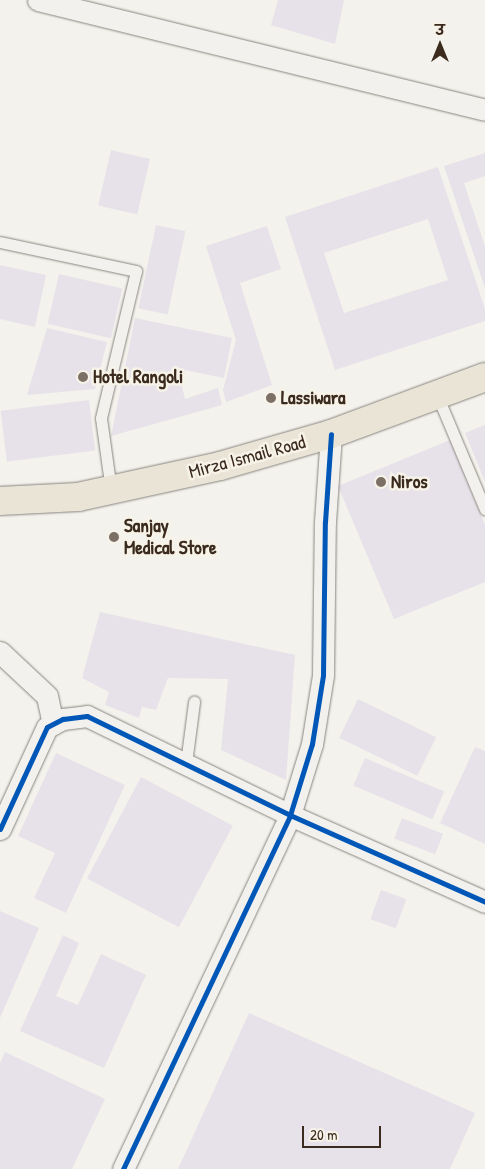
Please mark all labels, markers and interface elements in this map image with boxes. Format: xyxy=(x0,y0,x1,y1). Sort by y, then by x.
north arrow xyxy=(415,20,465,70)
text: उ xyxy=(435,20,445,39)
place label: Hotel Rangoli xyxy=(93,366,183,388)
marker: Hotel Rangoli xyxy=(77,371,89,383)
place label: Lassiwara xyxy=(281,387,345,409)
marker: Lassiwara xyxy=(265,392,277,404)
street label: Mirza Ismail Road xyxy=(186,430,308,484)
place label: Niros xyxy=(391,471,428,493)
marker: Niros xyxy=(375,476,387,488)
place label: Sanjay Medical Store xyxy=(124,515,217,559)
marker: Sanjay Medical Store xyxy=(108,531,120,543)
scale bar xyxy=(305,1116,384,1148)
text: 20 m xyxy=(310,1124,337,1145)

